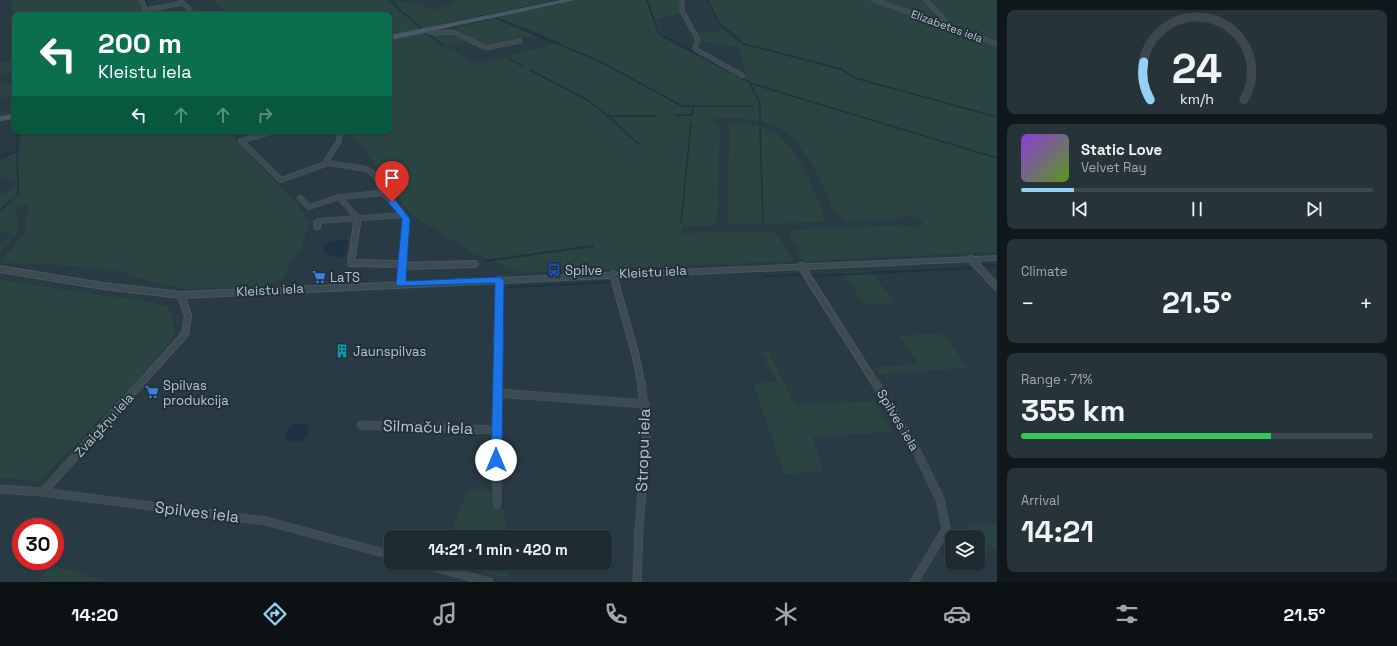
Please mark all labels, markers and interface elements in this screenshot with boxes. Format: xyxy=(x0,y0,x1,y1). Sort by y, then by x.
street label: Elizabetes iela xyxy=(909,7,985,46)
text: 200 m xyxy=(98,25,182,61)
icon: left xyxy=(32,28,84,80)
text: 24 xyxy=(1172,42,1222,95)
text: Kleistu iela xyxy=(98,60,191,83)
text: km/h xyxy=(1180,90,1214,108)
icon: left xyxy=(128,104,150,126)
icon: ahead xyxy=(170,104,192,126)
icon: ahead xyxy=(212,104,234,126)
icon: right xyxy=(254,104,276,126)
text: Static Love xyxy=(1081,140,1162,159)
text: Velvet Ray xyxy=(1081,159,1146,176)
pin xyxy=(375,161,409,202)
icon: arrive xyxy=(381,167,403,189)
icon: previous xyxy=(1069,198,1091,220)
icon: pause xyxy=(1186,198,1208,220)
icon: next xyxy=(1303,198,1325,220)
bus stop icon: Spilve xyxy=(546,262,562,278)
place label: Spilve xyxy=(565,262,602,279)
street label: Kleistu iela xyxy=(619,262,688,282)
text: Climate xyxy=(1021,263,1067,280)
supermarket icon: LaTS xyxy=(311,269,327,285)
place label: LaTS xyxy=(330,269,360,286)
street label: Kleistu iela xyxy=(236,280,305,300)
text: 21.5° xyxy=(1162,283,1232,322)
text: − xyxy=(1021,289,1035,317)
text: + xyxy=(1359,289,1373,317)
building icon: Jaunspilvas xyxy=(334,343,350,359)
place label: Jaunspilvas xyxy=(353,343,426,360)
text: Range · 71% xyxy=(1021,371,1092,388)
place label: Spilvas produkcija xyxy=(163,377,229,409)
supermarket icon: Spilvas produkcija xyxy=(144,384,160,400)
street label: Spilves iela xyxy=(873,386,923,454)
street label: Zvaigžņu iela xyxy=(71,389,138,461)
text: 355 km xyxy=(1021,391,1125,430)
street label: Stropu iela xyxy=(631,408,655,492)
street label: Silmaču iela xyxy=(382,415,474,439)
position arrow xyxy=(475,439,517,481)
text: Arrival xyxy=(1021,492,1060,509)
street label: Spilves iela xyxy=(154,496,240,528)
text: 14:21 xyxy=(1021,512,1094,551)
speed limit sign: 30 xyxy=(12,518,64,570)
map controls xyxy=(945,530,985,570)
button: layers xyxy=(945,530,985,570)
text: 14:21 · 1 min · 420 m xyxy=(428,540,568,559)
icon: directions xyxy=(261,600,289,628)
icon: music xyxy=(431,600,459,628)
icon: phone xyxy=(602,600,630,628)
icon: climate xyxy=(772,600,800,628)
icon: car xyxy=(943,600,971,628)
icon: filters xyxy=(1113,600,1141,628)
text: 14:20 xyxy=(71,603,119,626)
text: 21.5° xyxy=(1284,603,1326,626)

